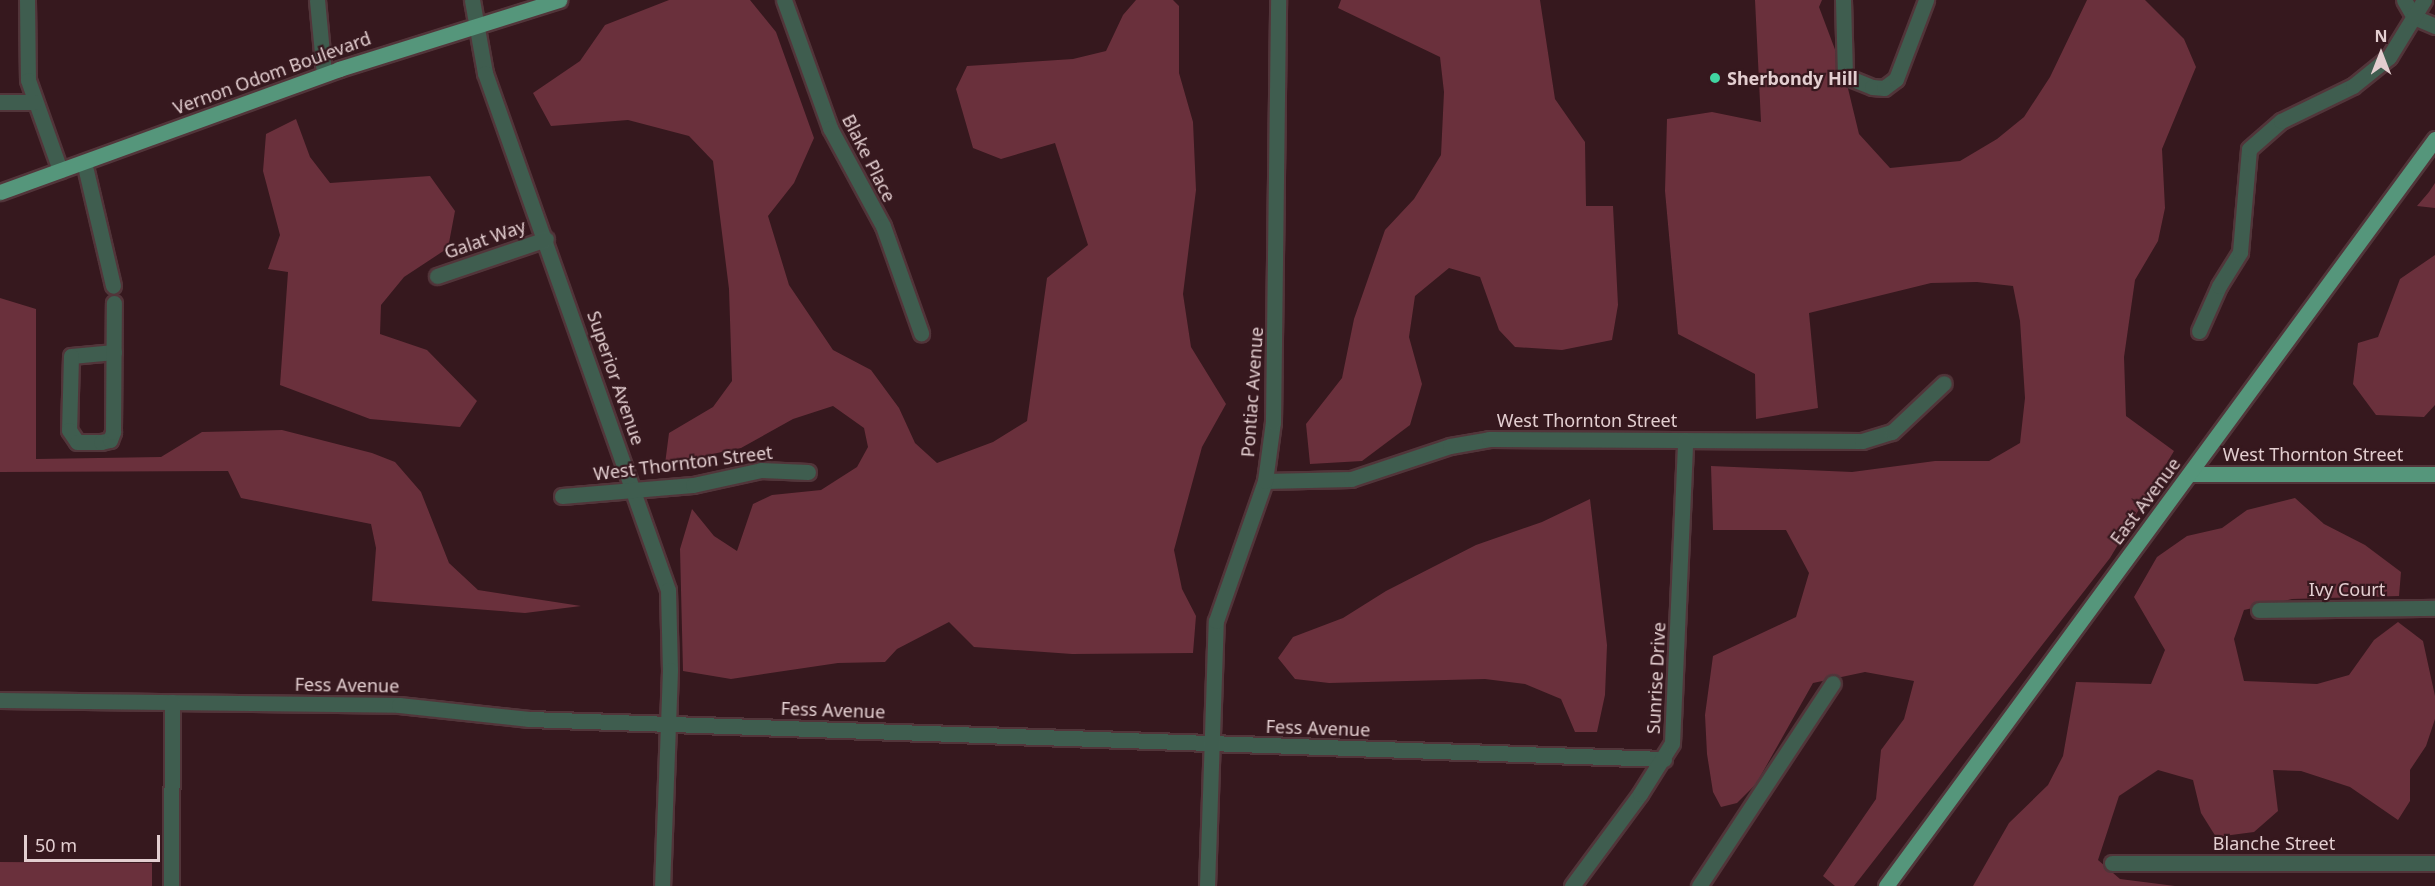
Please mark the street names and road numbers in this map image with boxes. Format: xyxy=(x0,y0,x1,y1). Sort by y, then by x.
street label: Vernon Odom Boulevard xyxy=(170,27,374,119)
street label: Blake Place xyxy=(838,111,900,205)
street label: Galat Way xyxy=(441,215,529,263)
street label: Superior Avenue xyxy=(583,308,649,448)
street label: Pontiac Avenue xyxy=(1237,326,1267,458)
street label: West Thornton Street xyxy=(1497,409,1677,431)
street label: West Thornton Street xyxy=(592,441,774,485)
street label: West Thornton Street xyxy=(2223,443,2403,465)
street label: East Avenue xyxy=(2105,453,2185,549)
street label: Ivy Court xyxy=(2309,578,2385,600)
street label: Sunrise Drive xyxy=(1642,621,1670,735)
street label: Fess Avenue xyxy=(295,673,399,697)
street label: Fess Avenue xyxy=(780,697,886,723)
street label: Fess Avenue xyxy=(1265,715,1371,741)
street label: Blanche Street xyxy=(2213,832,2335,854)

